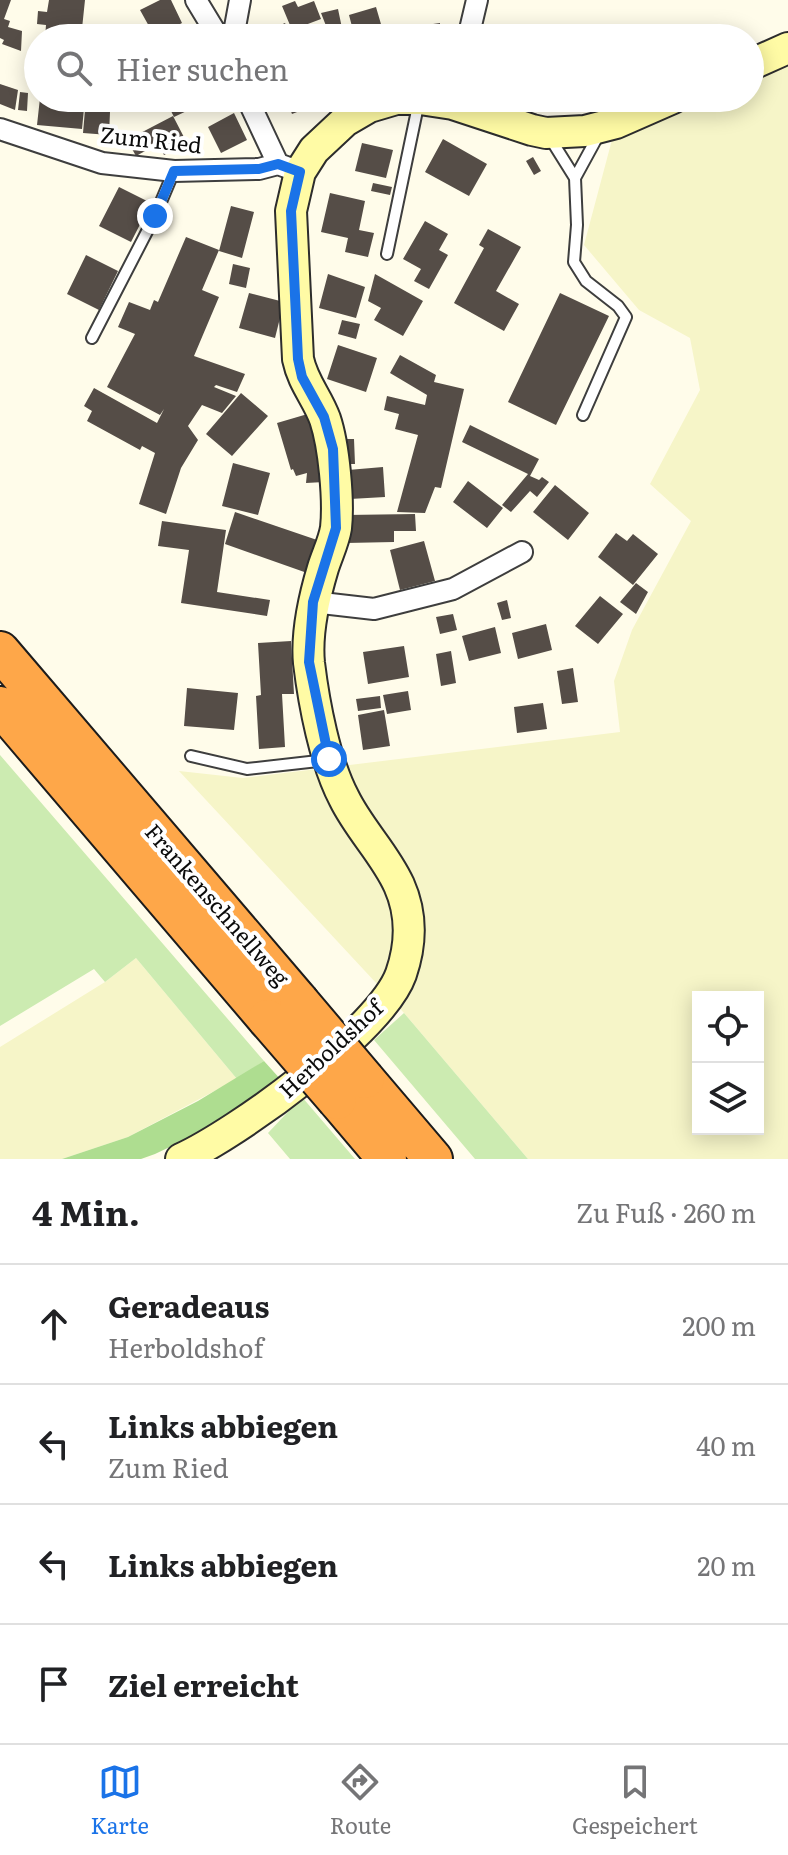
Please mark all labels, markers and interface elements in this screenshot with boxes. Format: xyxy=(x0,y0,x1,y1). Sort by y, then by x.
search box xyxy=(24,24,764,112)
icon: search xyxy=(52,46,96,90)
text: Hier suchen xyxy=(116,46,289,90)
street label: Zum Ried xyxy=(99,117,204,160)
route end xyxy=(137,198,173,234)
route start xyxy=(311,741,347,777)
street label: Frankenschnellweg xyxy=(138,816,299,993)
street label: Herboldshof xyxy=(271,990,390,1105)
map controls xyxy=(692,991,764,1135)
button: locate xyxy=(692,991,764,1063)
button: layers xyxy=(692,1063,764,1135)
text: 4 Min. xyxy=(32,1186,140,1236)
text: Zu Fuß · 260 m xyxy=(576,1192,756,1231)
text: Geradeaus xyxy=(108,1283,270,1327)
icon: ahead xyxy=(32,1302,76,1346)
text: 200 m xyxy=(682,1305,756,1344)
text: Herboldshof xyxy=(108,1327,264,1366)
text: Links abbiegen xyxy=(108,1403,338,1447)
icon: left xyxy=(32,1422,76,1466)
text: 40 m xyxy=(696,1425,756,1464)
text: Zum Ried xyxy=(108,1447,229,1486)
icon: left xyxy=(32,1542,76,1586)
text: Links abbiegen xyxy=(108,1542,338,1586)
text: 20 m xyxy=(697,1545,756,1584)
icon: arrive xyxy=(32,1662,76,1706)
text: Ziel erreicht xyxy=(108,1662,299,1706)
tab: Karte xyxy=(90,1760,149,1841)
tab: Route xyxy=(330,1760,391,1841)
tab: Gespeichert xyxy=(572,1760,698,1841)

